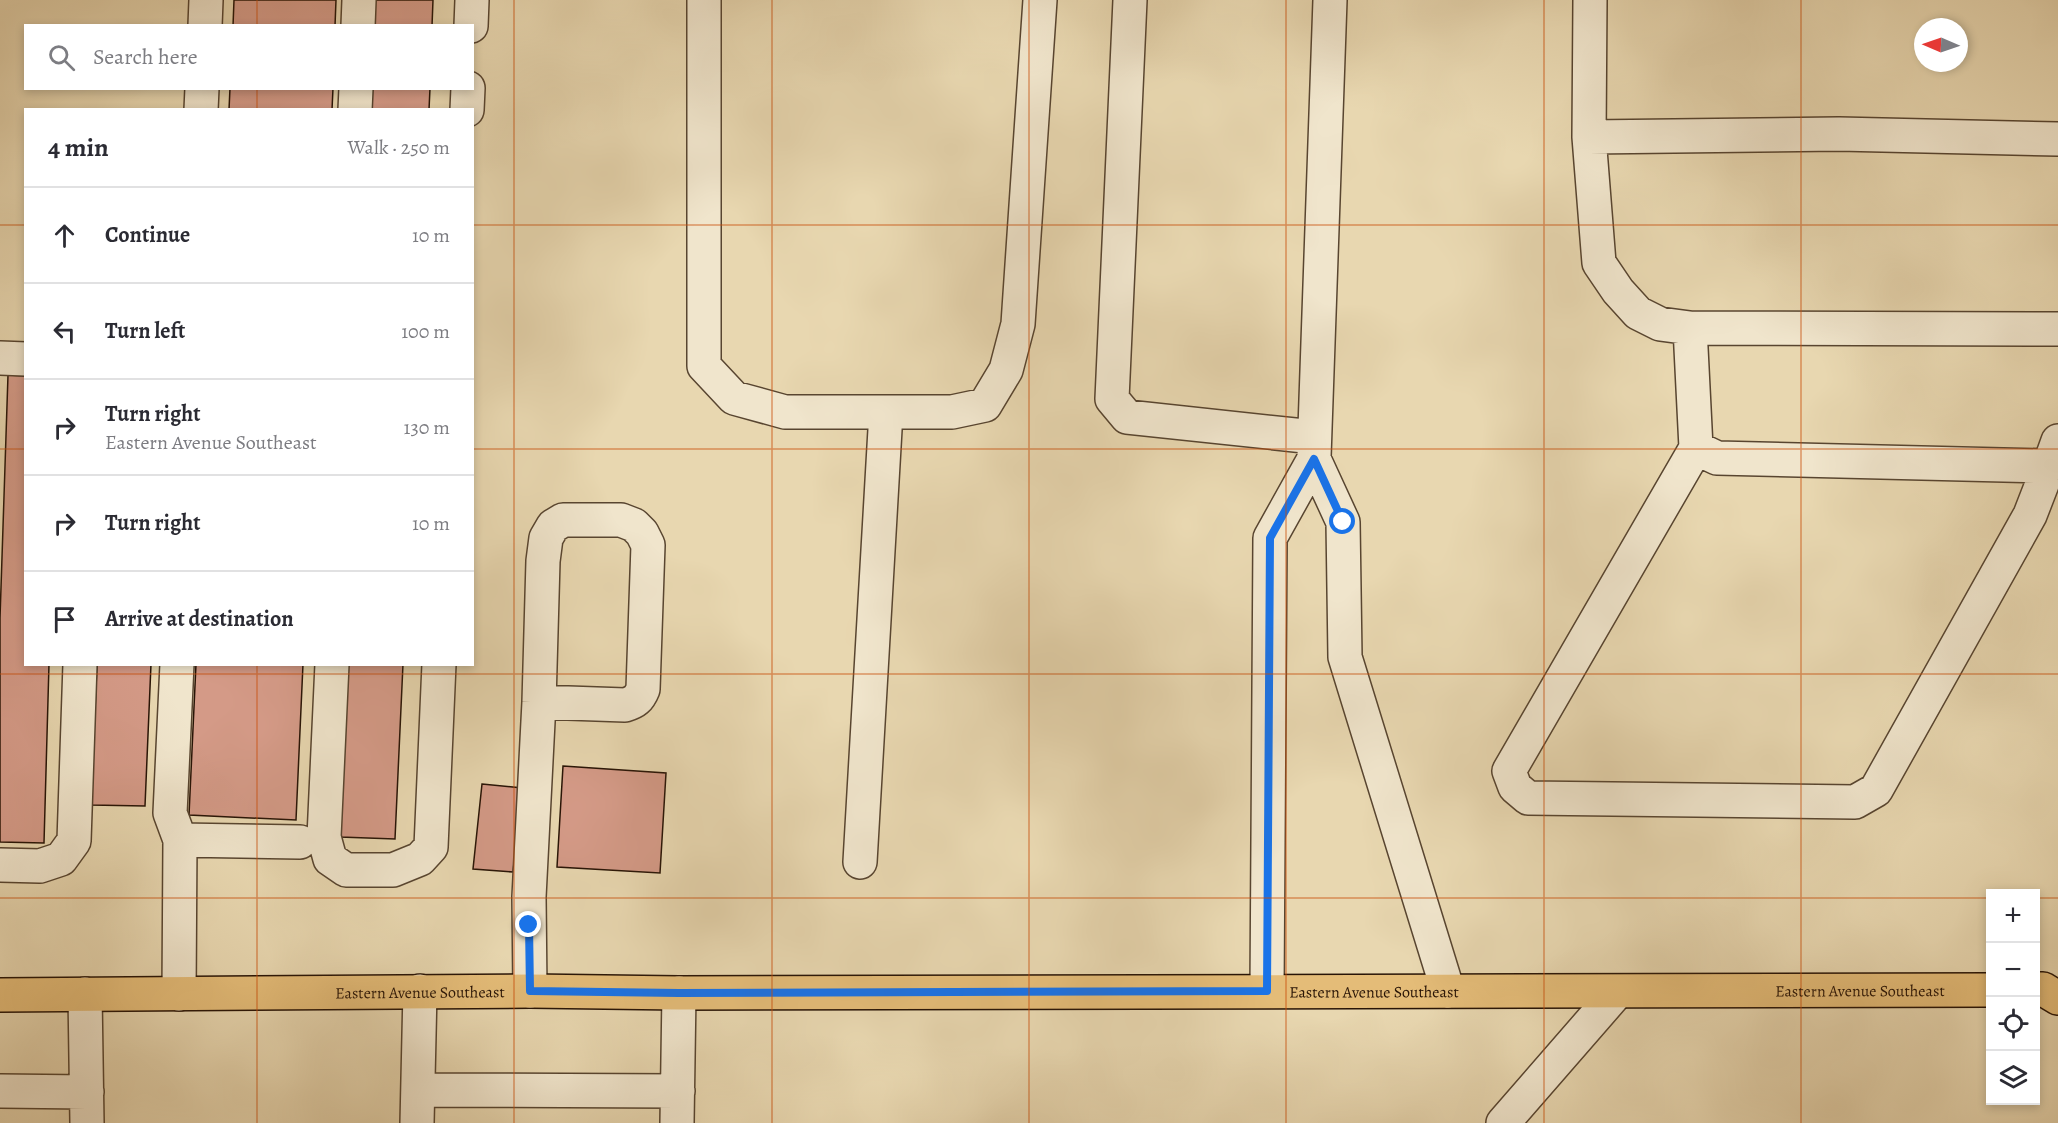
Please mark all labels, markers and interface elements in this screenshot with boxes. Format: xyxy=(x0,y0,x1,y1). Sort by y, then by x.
north arrow xyxy=(1914,18,1968,72)
search box xyxy=(24,24,474,90)
icon: search xyxy=(45,41,78,74)
text: Search here xyxy=(93,42,198,72)
text: 4 min xyxy=(48,130,109,165)
text: Walk · 250 m xyxy=(348,134,450,161)
icon: ahead xyxy=(48,219,81,252)
text: Continue xyxy=(105,220,190,250)
text: 10 m xyxy=(412,222,450,249)
icon: left xyxy=(48,315,81,348)
text: Turn left xyxy=(105,316,185,346)
text: 100 m xyxy=(401,318,450,345)
text: Turn right xyxy=(105,399,201,429)
icon: right xyxy=(48,411,81,444)
text: 130 m xyxy=(404,414,450,441)
text: Eastern Avenue Southeast xyxy=(105,429,317,456)
icon: right xyxy=(48,507,81,540)
text: Turn right xyxy=(105,508,201,538)
route start xyxy=(1329,508,1355,534)
text: 10 m xyxy=(412,510,450,537)
icon: arrive xyxy=(48,603,81,636)
text: Arrive at destination xyxy=(105,604,294,634)
map controls xyxy=(1986,889,2040,1105)
button: + xyxy=(1986,889,2040,943)
route end xyxy=(515,911,541,937)
button: − xyxy=(1986,943,2040,997)
street label: Eastern Avenue Southeast xyxy=(1775,980,1945,1002)
street label: Eastern Avenue Southeast xyxy=(335,981,505,1004)
street label: Eastern Avenue Southeast xyxy=(1289,981,1459,1004)
button: locate xyxy=(1986,997,2040,1051)
button: layers xyxy=(1986,1051,2040,1105)

